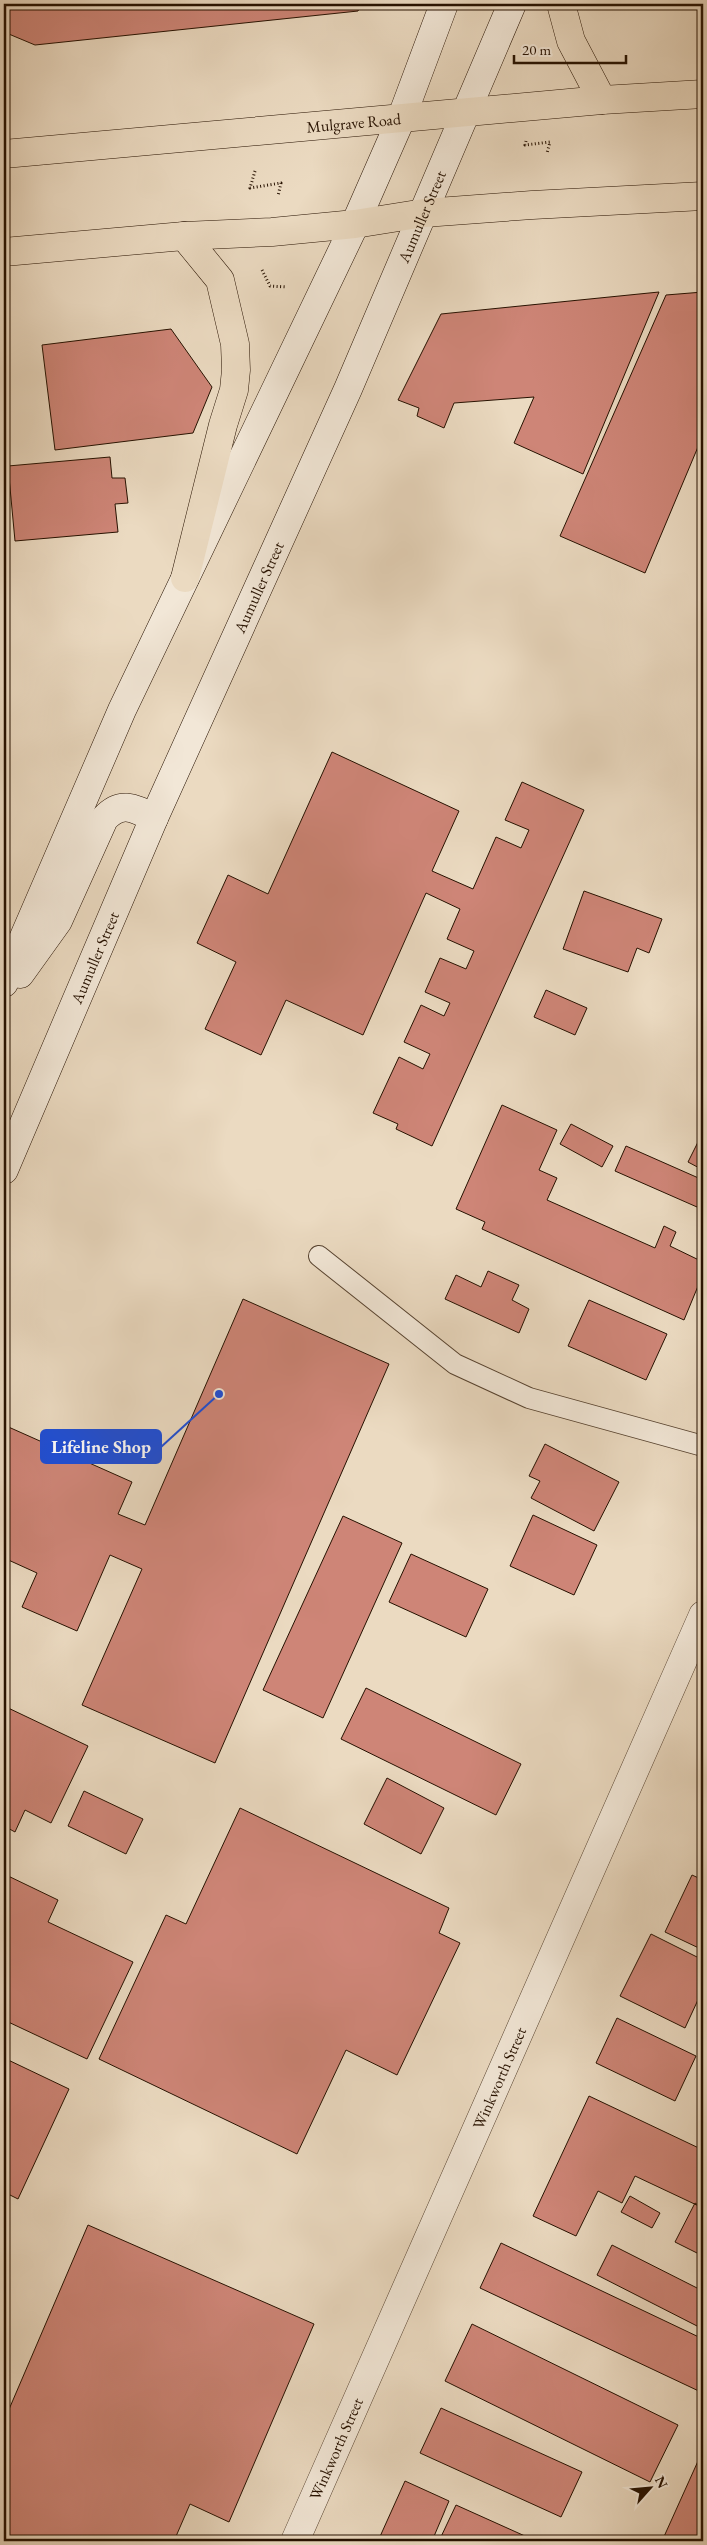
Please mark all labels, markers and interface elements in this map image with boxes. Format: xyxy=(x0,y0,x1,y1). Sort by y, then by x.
scale bar xyxy=(514,32,627,64)
text: 20 m xyxy=(522,40,551,59)
street label: Mulgrave Road xyxy=(305,108,403,137)
street label: Aumuller Street xyxy=(392,167,450,267)
street label: Aumuller Street xyxy=(228,538,288,637)
street label: Aumuller Street xyxy=(65,908,123,1008)
callout: Lifeline Shop xyxy=(41,1430,161,1463)
text: Lifeline Shop xyxy=(51,1435,151,1458)
street label: Winkworth Street xyxy=(467,2023,531,2132)
street label: Winkworth Street xyxy=(304,2394,367,2503)
north arrow xyxy=(624,2462,674,2512)
text: N xyxy=(651,2473,672,2492)

